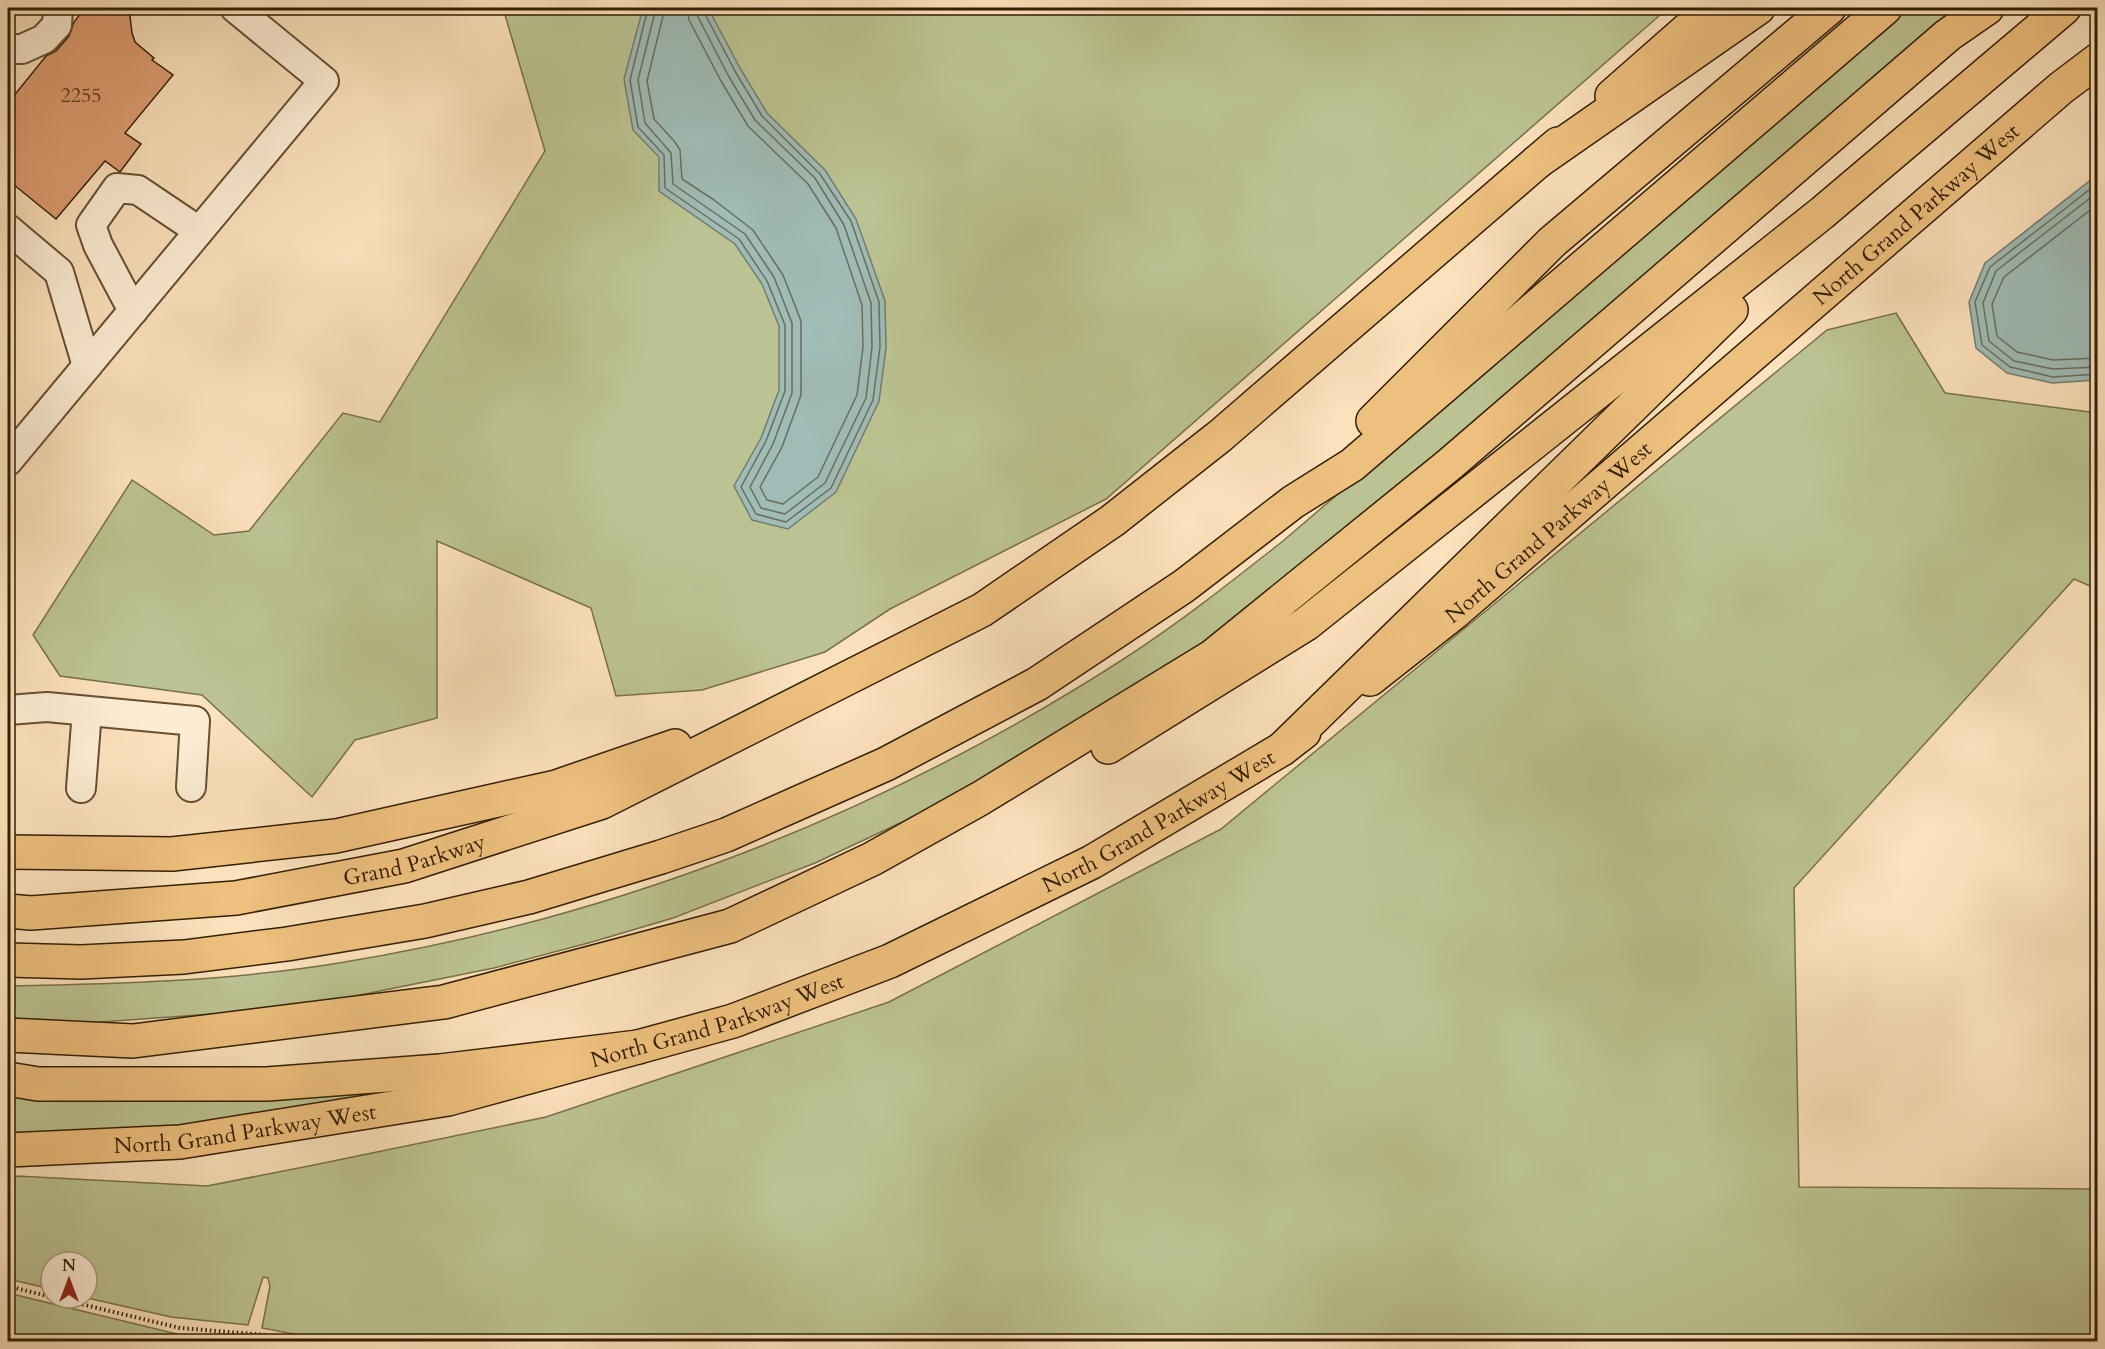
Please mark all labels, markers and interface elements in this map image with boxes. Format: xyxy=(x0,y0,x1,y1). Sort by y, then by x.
house number: 2255 xyxy=(61,82,101,109)
street label: North Grand Parkway West xyxy=(1806,117,2026,312)
street label: North Grand Parkway West xyxy=(1439,435,1658,630)
street label: North Grand Parkway West xyxy=(1037,743,1281,900)
street label: Grand Parkway xyxy=(341,827,490,893)
street label: North Grand Parkway West xyxy=(587,966,848,1075)
street label: North Grand Parkway West xyxy=(113,1097,378,1161)
north arrow xyxy=(39,1250,99,1310)
text: N xyxy=(62,1255,76,1277)

